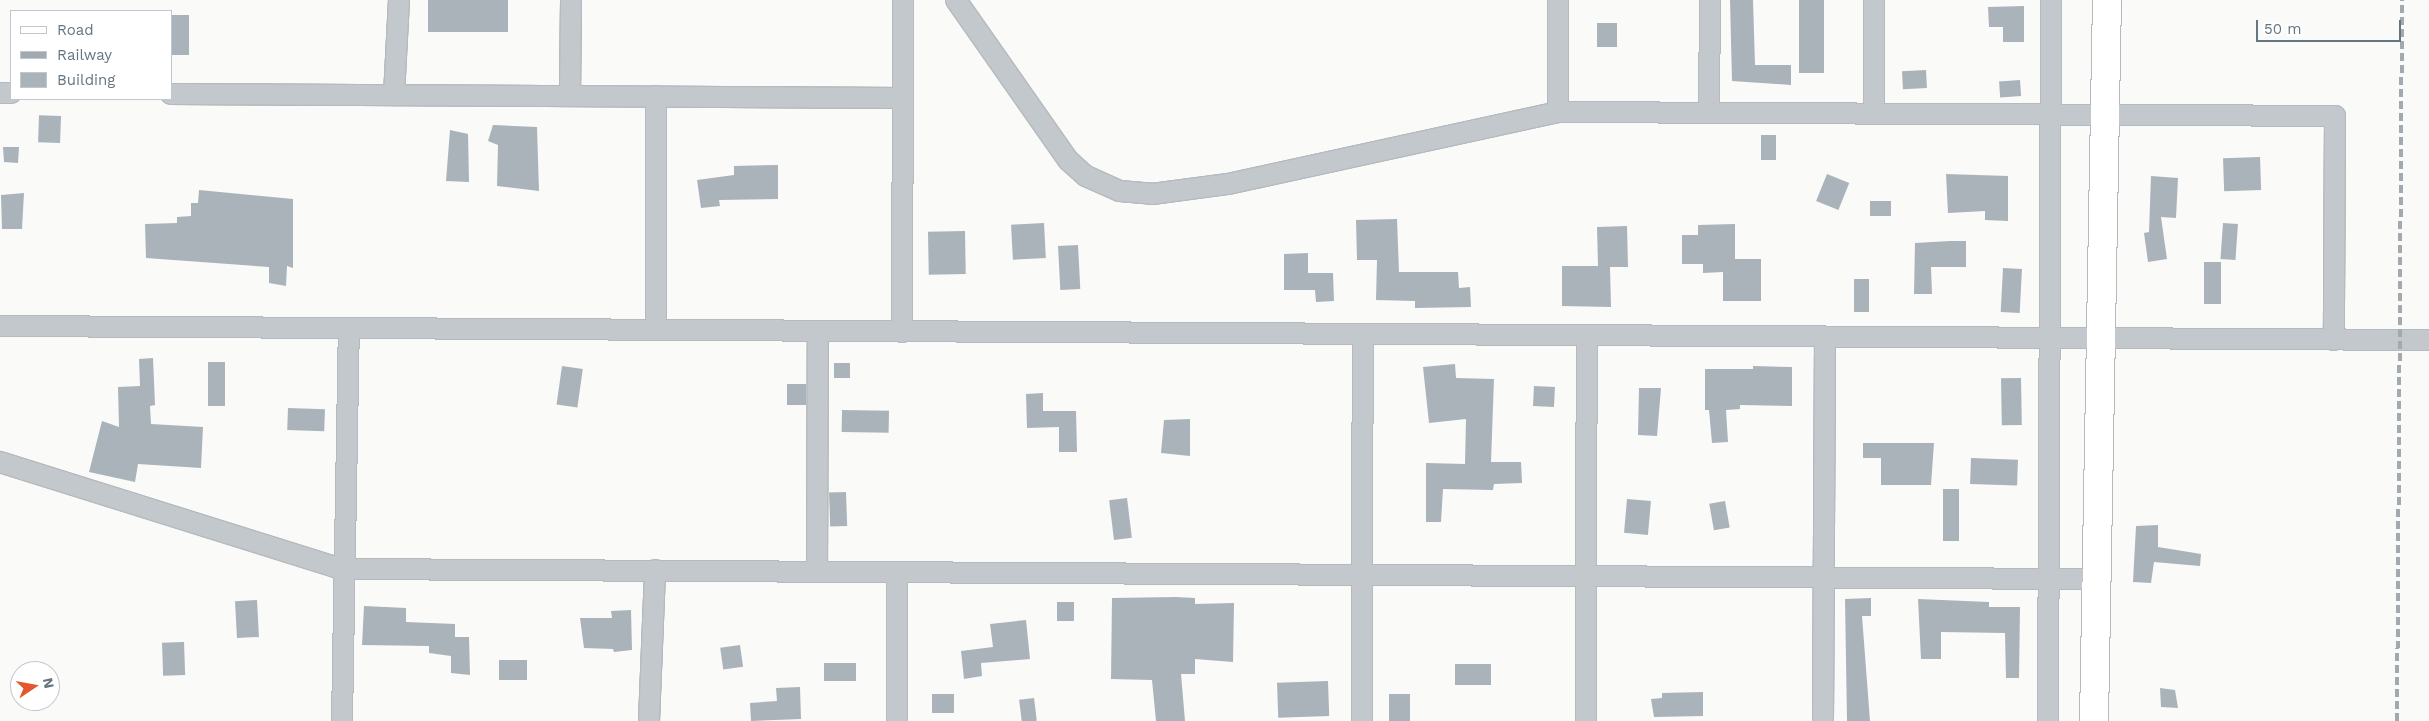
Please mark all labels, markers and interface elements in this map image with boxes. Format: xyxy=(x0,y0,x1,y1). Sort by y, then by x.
legend xyxy=(10,10,172,100)
scale bar xyxy=(2259,10,2404,42)
text: 50 m xyxy=(2264,20,2301,38)
text: Road xyxy=(57,21,94,39)
text: Railway xyxy=(57,46,112,64)
text: Building xyxy=(57,71,115,89)
north arrow xyxy=(10,661,60,711)
text: N xyxy=(40,676,58,690)

